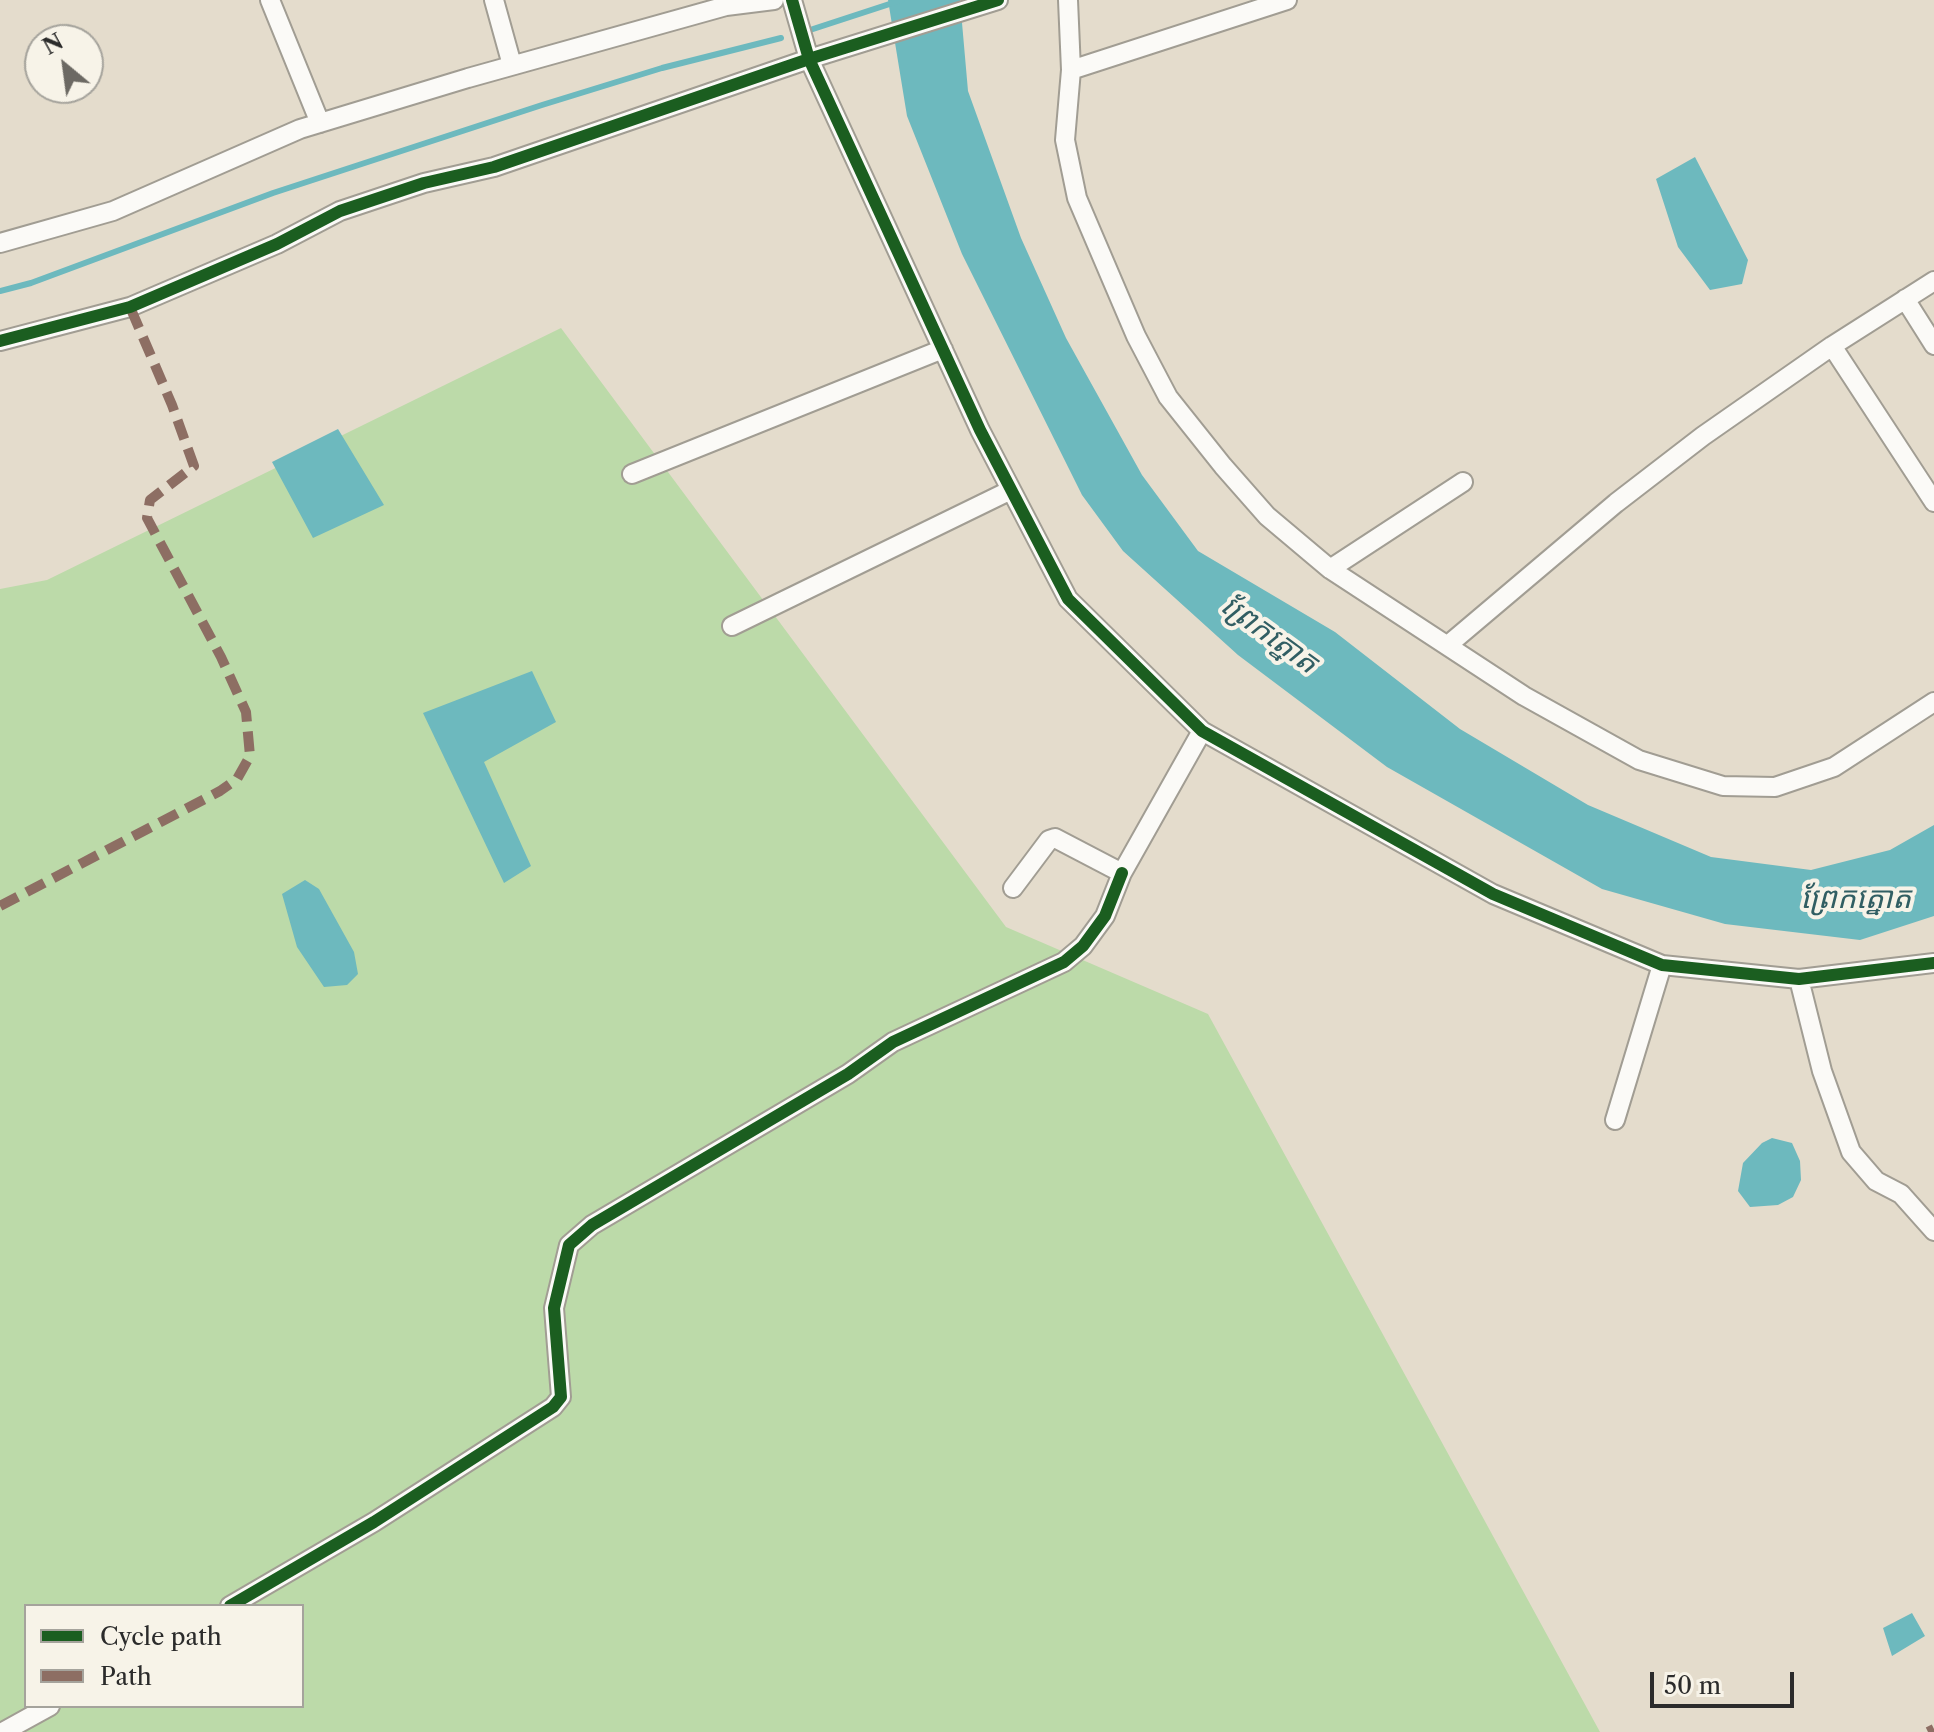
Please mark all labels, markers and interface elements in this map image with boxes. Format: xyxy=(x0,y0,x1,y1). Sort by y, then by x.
north arrow xyxy=(24,24,104,104)
text: N xyxy=(38,28,68,61)
water label: ព្រែកត្នោត xyxy=(1214,588,1324,682)
water label: ព្រែកត្នោត xyxy=(1801,881,1911,917)
legend xyxy=(24,1604,304,1708)
text: Cycle path xyxy=(100,1622,222,1651)
scale bar xyxy=(1654,1656,1798,1706)
text: Path xyxy=(100,1662,152,1691)
text: 50 m xyxy=(1664,1671,1721,1700)

